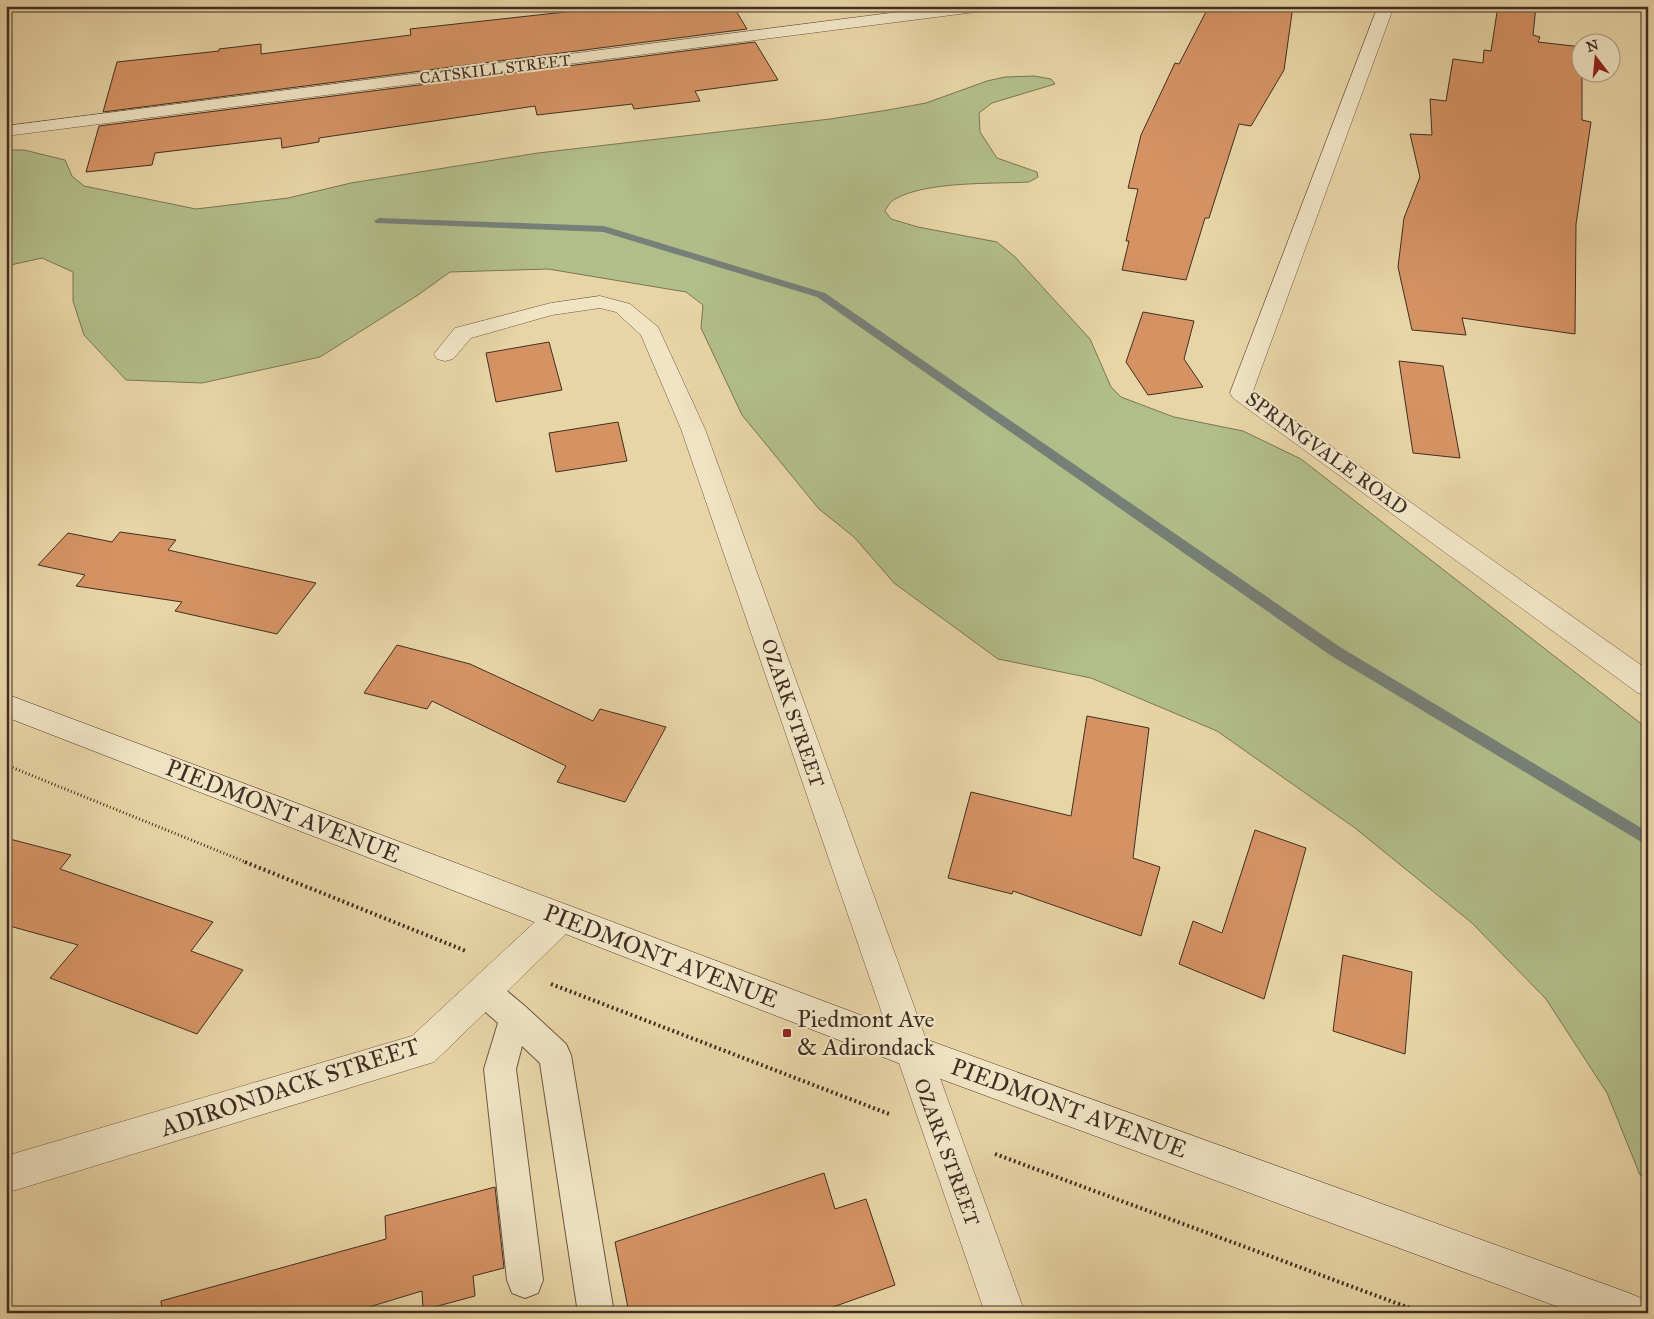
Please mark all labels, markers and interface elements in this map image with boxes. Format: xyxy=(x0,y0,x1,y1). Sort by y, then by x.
north arrow xyxy=(1572,32,1622,82)
text: N xyxy=(1585,36,1601,56)
street label: CATSKILL STREET xyxy=(418,50,572,88)
street label: SPRINGVALE ROAD xyxy=(1241,386,1413,520)
street label: OZARK STREET xyxy=(756,636,830,791)
street label: PIEDMONT AVENUE xyxy=(161,752,405,870)
street label: PIEDMONT AVENUE xyxy=(539,897,783,1015)
place label: Piedmont Ave & Adirondack xyxy=(797,1004,936,1062)
marker: Piedmont Ave & Adirondack xyxy=(781,1027,793,1039)
street label: ADIRONDACK STREET xyxy=(156,1031,423,1143)
street label: PIEDMONT AVENUE xyxy=(947,1051,1191,1165)
street label: OZARK STREET xyxy=(909,1075,985,1229)

